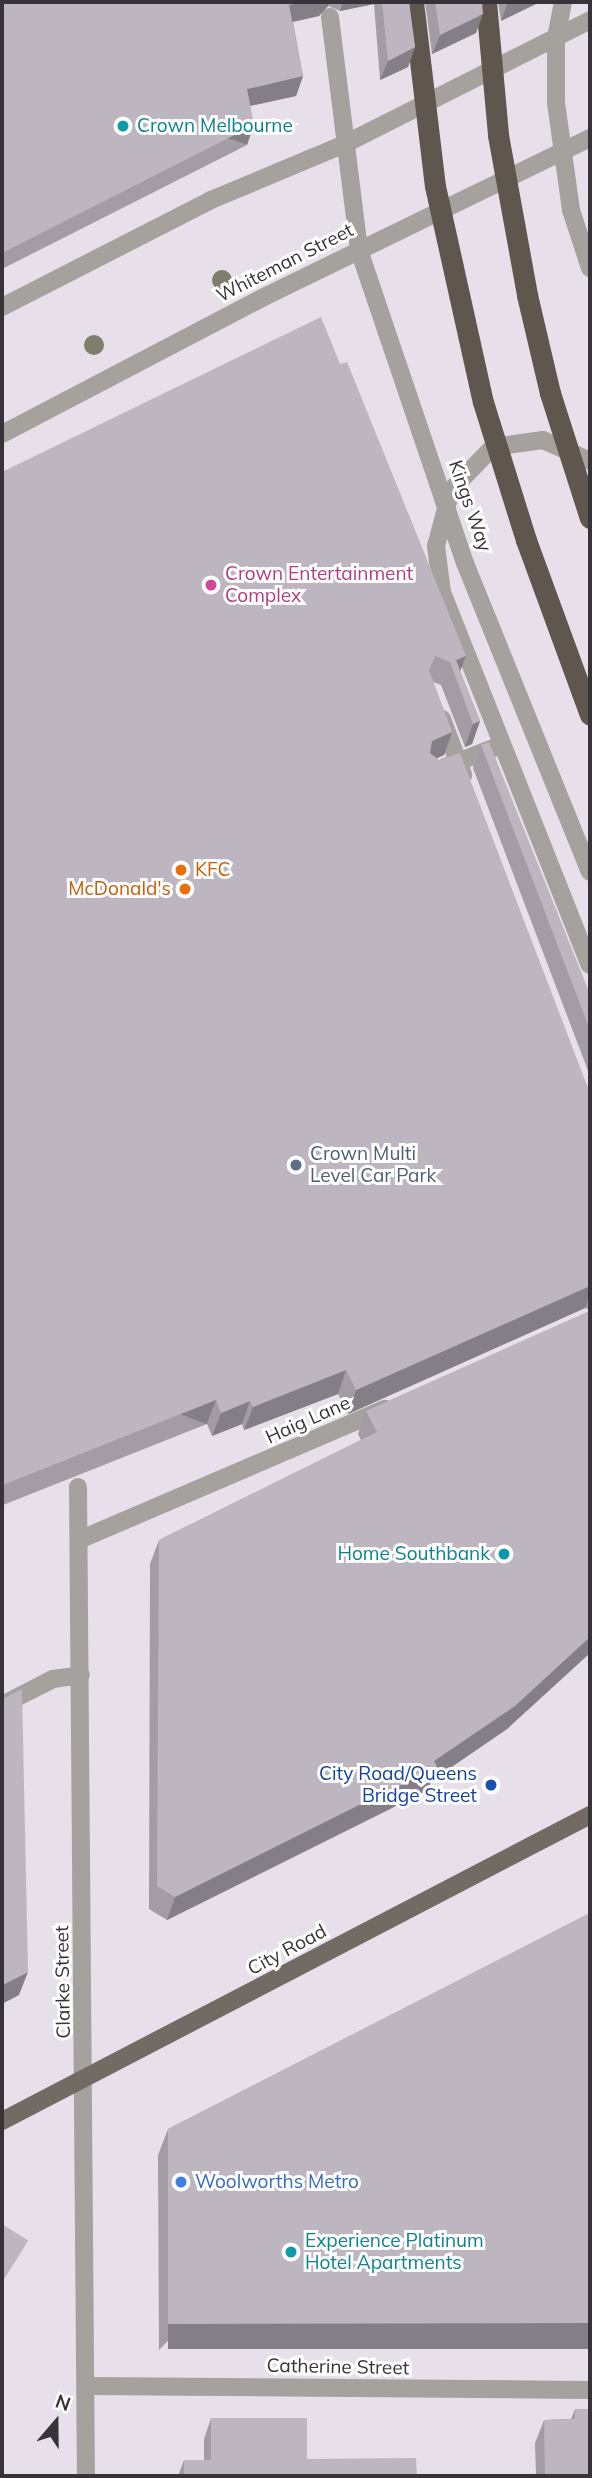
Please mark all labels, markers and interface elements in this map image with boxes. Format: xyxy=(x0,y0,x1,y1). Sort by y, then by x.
place label: Crown Melbourne xyxy=(137,115,293,137)
marker: Crown Melbourne xyxy=(115,118,131,134)
street label: Whiteman Street xyxy=(213,219,357,307)
street label: Kings Way xyxy=(444,457,496,555)
place label: Crown Entertainment Complex xyxy=(225,563,413,607)
marker: Crown Entertainment Complex xyxy=(203,577,219,593)
place label: KFC xyxy=(195,859,230,881)
marker: KFC xyxy=(173,862,189,878)
place label: McDonald's xyxy=(68,878,171,900)
marker: McDonald's xyxy=(177,881,193,897)
place label: Crown Multi Level Car Park xyxy=(310,1143,436,1187)
marker: Crown Multi Level Car Park xyxy=(288,1157,304,1173)
street label: Haig Lane xyxy=(262,1391,354,1449)
place label: Home Southbank xyxy=(337,1543,490,1565)
marker: Home Southbank xyxy=(496,1546,512,1562)
place label: City Road/Queens Bridge Street xyxy=(319,1763,477,1807)
marker: City Road/Queens Bridge Street xyxy=(483,1777,499,1793)
street label: City Road xyxy=(244,1920,330,1980)
street label: Clarke Street xyxy=(51,1925,75,2039)
place label: Woolworths Metro xyxy=(195,2171,359,2193)
marker: Woolworths Metro xyxy=(173,2174,189,2190)
place label: Experience Platinum Hotel Apartments xyxy=(305,2230,484,2274)
marker: Experience Platinum Hotel Apartments xyxy=(283,2244,299,2260)
street label: Catherine Street xyxy=(267,2354,409,2380)
north arrow xyxy=(21,2387,91,2457)
text: N xyxy=(52,2389,74,2416)

